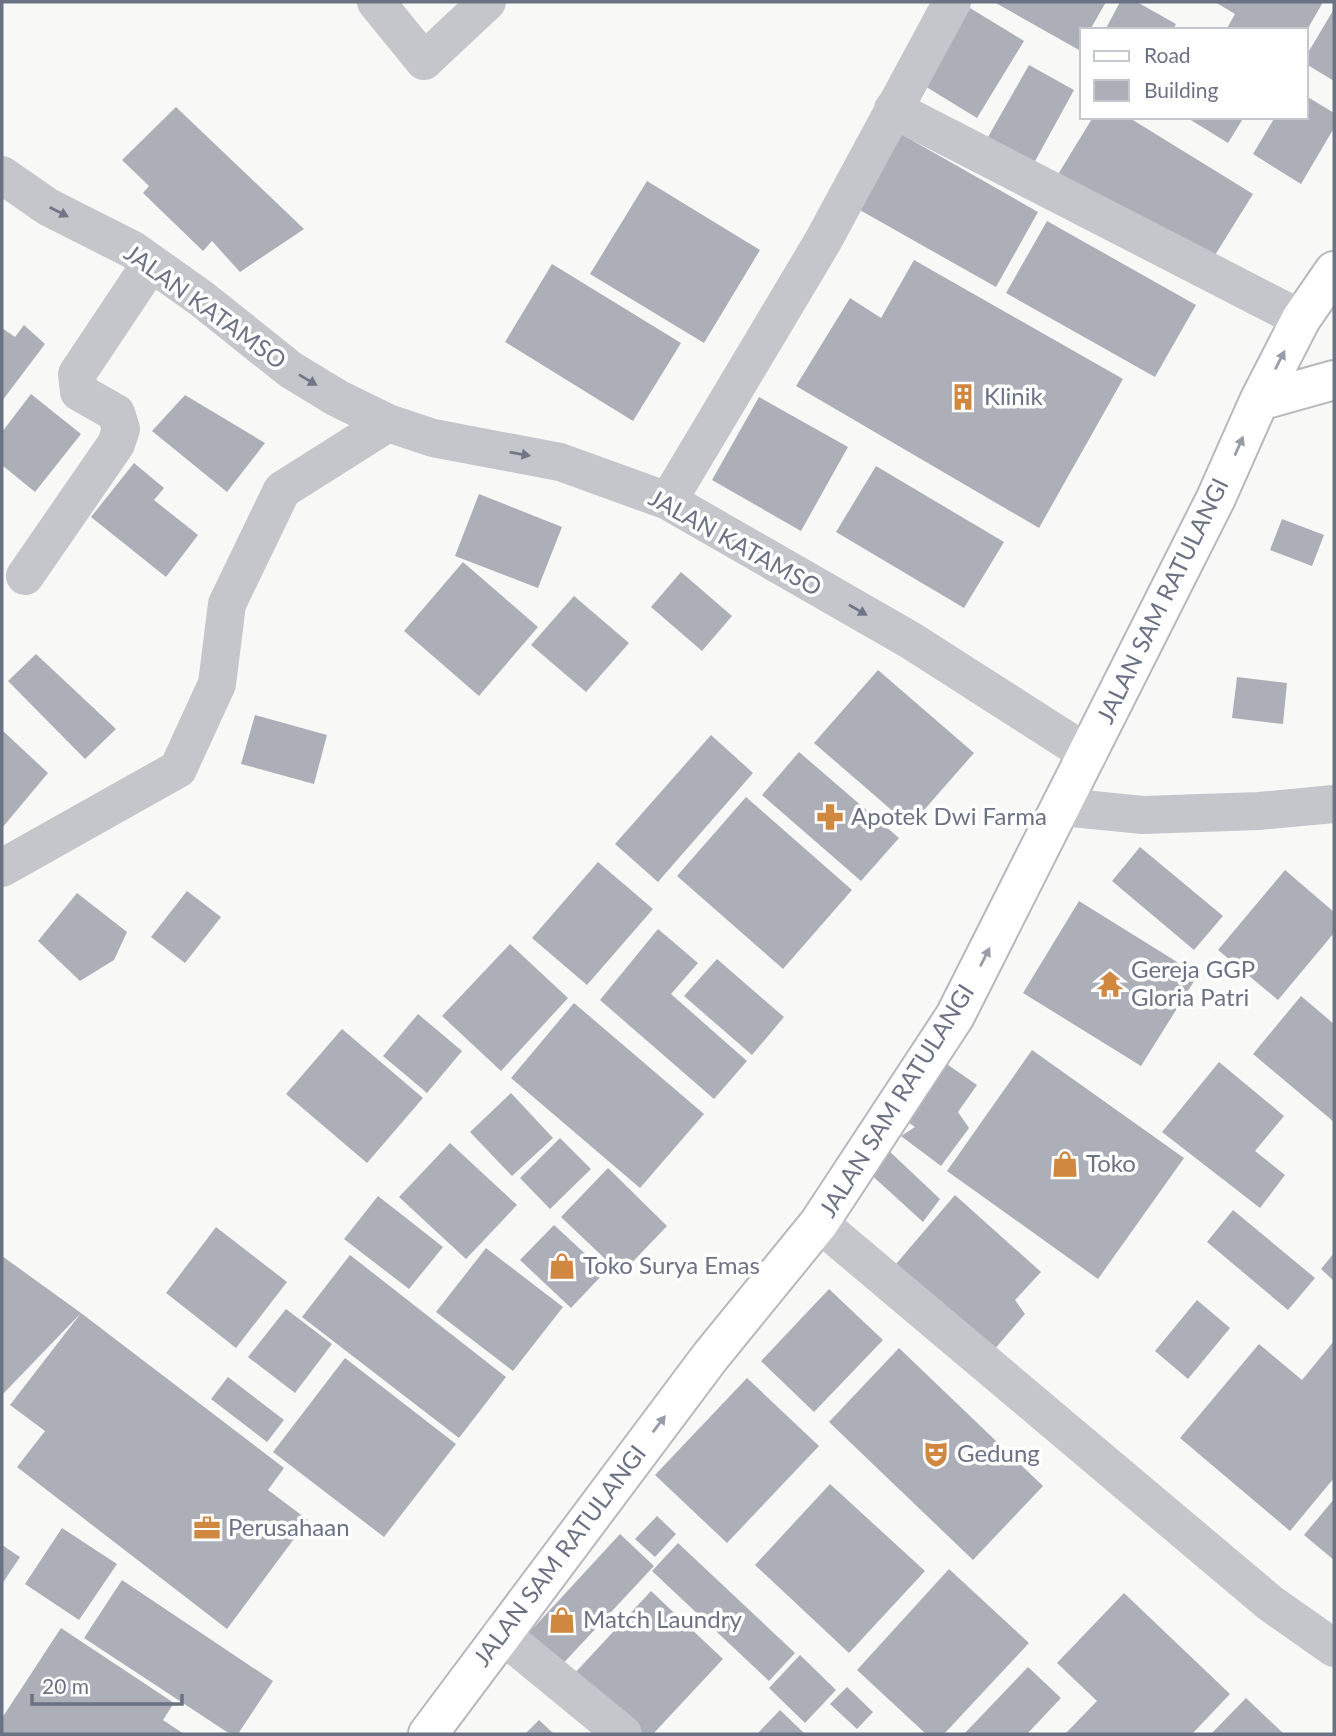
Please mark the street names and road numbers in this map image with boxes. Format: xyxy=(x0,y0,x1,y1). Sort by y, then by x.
street label: JALAN KATAMSO xyxy=(119,237,292,374)
street label: JALAN SAM RATULANGI xyxy=(1090,473,1234,728)
street label: JALAN KATAMSO xyxy=(644,482,827,601)
street label: JALAN SAM RATULANGI xyxy=(812,978,979,1222)
street label: JALAN SAM RATULANGI xyxy=(466,1439,651,1671)

